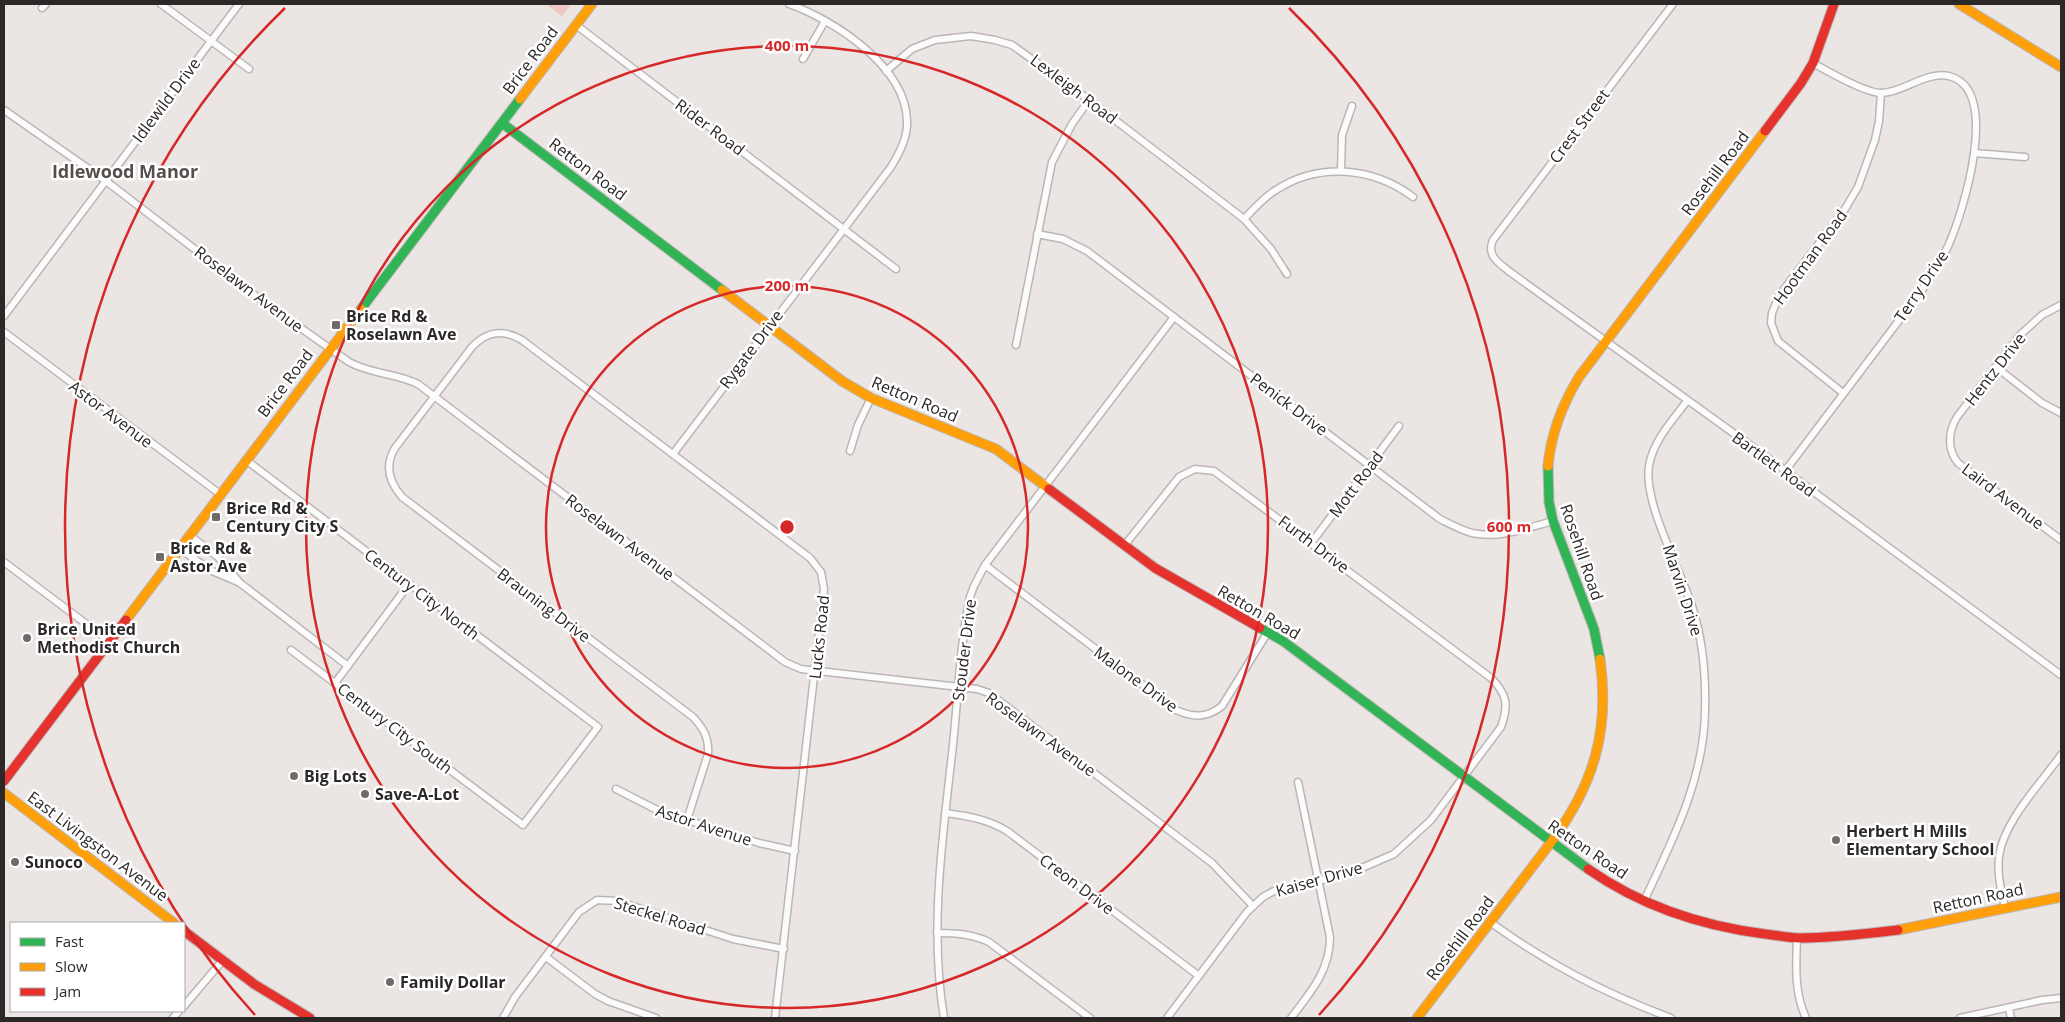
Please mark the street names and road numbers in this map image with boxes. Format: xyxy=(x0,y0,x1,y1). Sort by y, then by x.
street label: Brice Road xyxy=(497,21,563,99)
street label: Lexleigh Road xyxy=(1026,49,1122,129)
street label: Idlewild Drive xyxy=(127,53,205,147)
street label: Crest Street xyxy=(1544,84,1614,168)
street label: Rider Road xyxy=(671,94,749,160)
street label: Rosehill Road xyxy=(1676,126,1754,220)
street label: Retton Road xyxy=(545,133,631,205)
street label: Hootman Road xyxy=(1768,205,1852,309)
street label: Roselawn Avenue xyxy=(190,241,308,337)
street label: Terry Drive xyxy=(1889,246,1953,326)
street label: Rygate Drive xyxy=(714,305,788,393)
street label: Hentz Drive xyxy=(1960,328,2030,410)
street label: Brice Road xyxy=(252,344,318,422)
street label: Penick Drive xyxy=(1246,368,1332,440)
street label: Retton Road xyxy=(868,371,962,427)
street label: Astor Avenue xyxy=(65,375,157,453)
street label: Bartlett Road xyxy=(1728,426,1820,502)
street label: Mott Road xyxy=(1324,446,1388,522)
street label: Laird Avenue xyxy=(1957,458,2049,534)
street label: Roselawn Avenue xyxy=(561,489,679,585)
street label: Rosehill Road xyxy=(1555,501,1609,603)
street label: Furth Drive xyxy=(1274,510,1354,578)
street label: Marvin Drive xyxy=(1658,541,1708,639)
street label: Century City North xyxy=(360,543,484,645)
street label: Brauning Drive xyxy=(493,563,595,647)
street label: Retton Road xyxy=(1214,579,1304,645)
street label: Lucks Road xyxy=(804,594,834,680)
street label: Stouder Drive xyxy=(947,598,981,702)
street label: Malone Drive xyxy=(1089,641,1183,717)
street label: Century City South xyxy=(333,677,457,779)
street label: Roselawn Avenue xyxy=(981,687,1101,781)
street label: East Livingston Avenue xyxy=(23,786,173,906)
street label: Astor Avenue xyxy=(653,799,755,851)
street label: Retton Road xyxy=(1544,814,1632,884)
street label: Creon Drive xyxy=(1035,849,1119,919)
street label: Kaiser Drive xyxy=(1273,856,1365,902)
street label: Retton Road xyxy=(1931,878,2025,918)
street label: Rosehill Road xyxy=(1421,891,1499,985)
street label: Steckel Road xyxy=(611,892,709,940)

